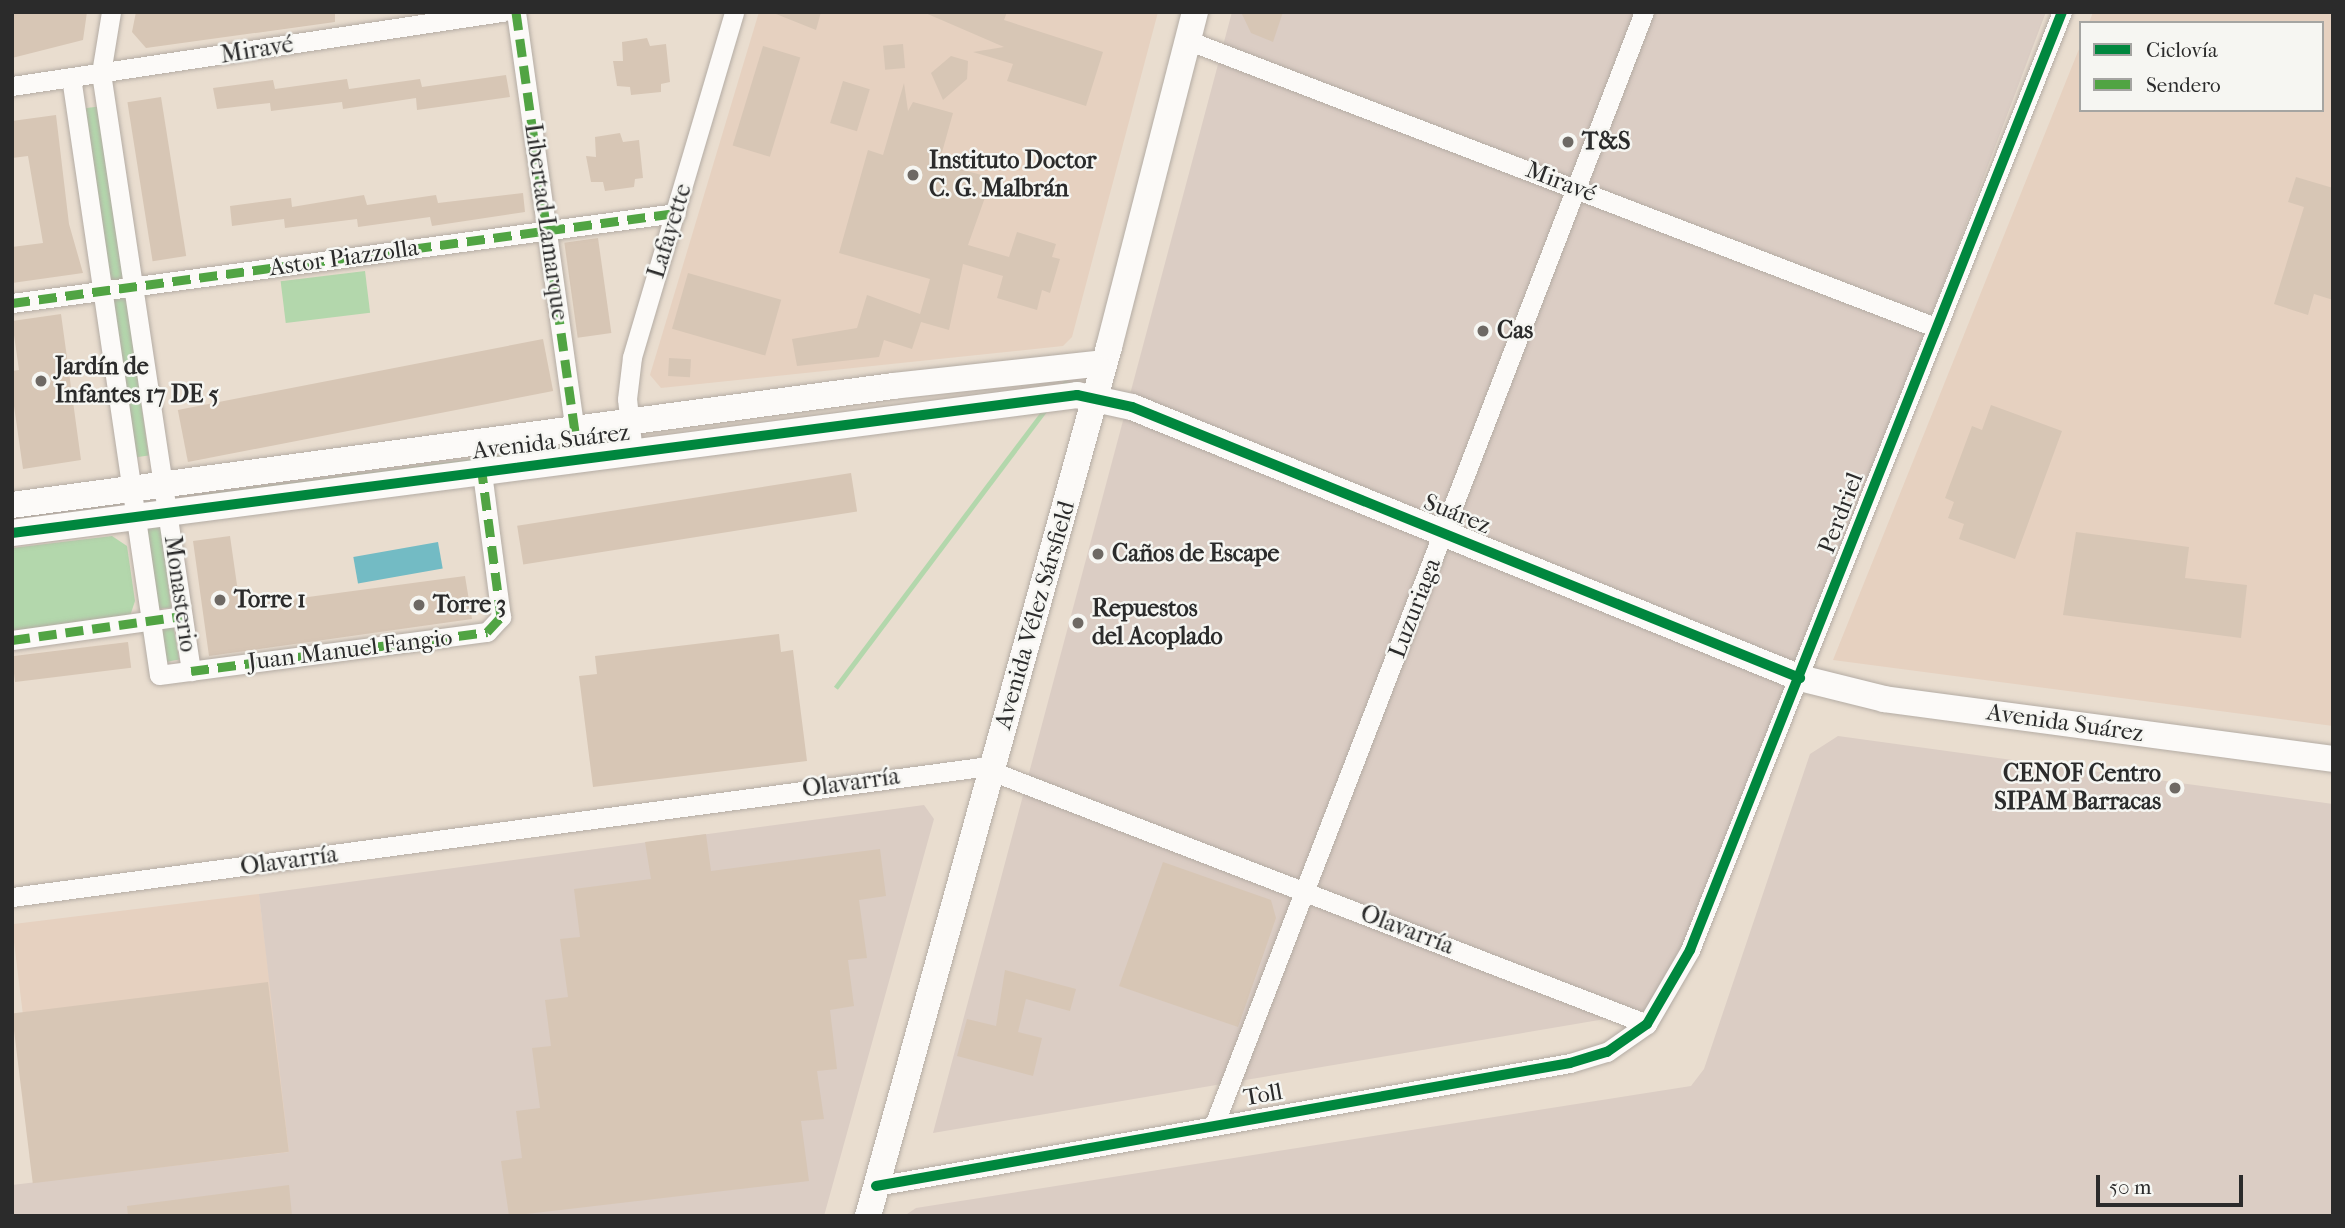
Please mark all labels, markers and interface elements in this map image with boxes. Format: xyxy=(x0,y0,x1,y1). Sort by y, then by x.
legend xyxy=(2079,21,2324,112)
street label: Miravé xyxy=(219,30,295,70)
text: Ciclovía xyxy=(2146,38,2218,62)
text: Sendero xyxy=(2146,73,2221,97)
street label: Libertad Lamarque xyxy=(518,122,574,322)
place label: T&S xyxy=(1582,128,1630,156)
marker: T&S xyxy=(1560,134,1576,150)
place label: Instituto Doctor C. G. Malbrán xyxy=(929,147,1096,203)
street label: Miravé xyxy=(1522,155,1600,209)
marker: Instituto Doctor C. G. Malbrán xyxy=(903,165,923,185)
street label: Lafayette xyxy=(642,180,698,282)
street label: Astor Piazzolla xyxy=(267,233,421,283)
place label: Cas xyxy=(1497,317,1533,345)
marker: Cas xyxy=(1475,323,1491,339)
place label: Jardín de Infantes 17 DE 5 xyxy=(55,353,219,409)
marker: Jardín de Infantes 17 DE 5 xyxy=(33,373,49,389)
street label: Avenida Suárez xyxy=(471,418,631,466)
street label: Perdriel xyxy=(1812,468,1870,558)
street label: Suárez xyxy=(1419,488,1495,540)
street label: Avenida Vélez Sársfield xyxy=(989,498,1081,732)
street label: Monasterio xyxy=(158,534,202,654)
place label: Caños de Escape xyxy=(1112,540,1279,568)
marker: Caños de Escape xyxy=(1090,546,1106,562)
street label: Luzuriaga xyxy=(1383,554,1447,662)
place label: Torre 1 xyxy=(234,586,306,614)
place label: Torre 3 xyxy=(433,591,506,619)
marker: Torre 1 xyxy=(212,592,228,608)
place label: Repuestos del Acoplado xyxy=(1092,595,1223,651)
marker: Torre 3 xyxy=(411,597,427,613)
marker: Repuestos del Acoplado xyxy=(1070,615,1086,631)
street label: Juan Manuel Fangio xyxy=(246,623,454,677)
street label: Avenida Suárez xyxy=(1985,698,2145,748)
place label: CENOF Centro SIPAM Barracas xyxy=(1994,760,2161,816)
street label: Olavarría xyxy=(801,762,901,804)
marker: CENOF Centro SIPAM Barracas xyxy=(2167,780,2183,796)
street label: Olavarría xyxy=(239,840,339,882)
street label: Olavarría xyxy=(1356,899,1458,961)
street label: Toll xyxy=(1241,1077,1285,1113)
scale bar xyxy=(2100,1162,2247,1206)
text: 50 m xyxy=(2109,1175,2152,1199)

